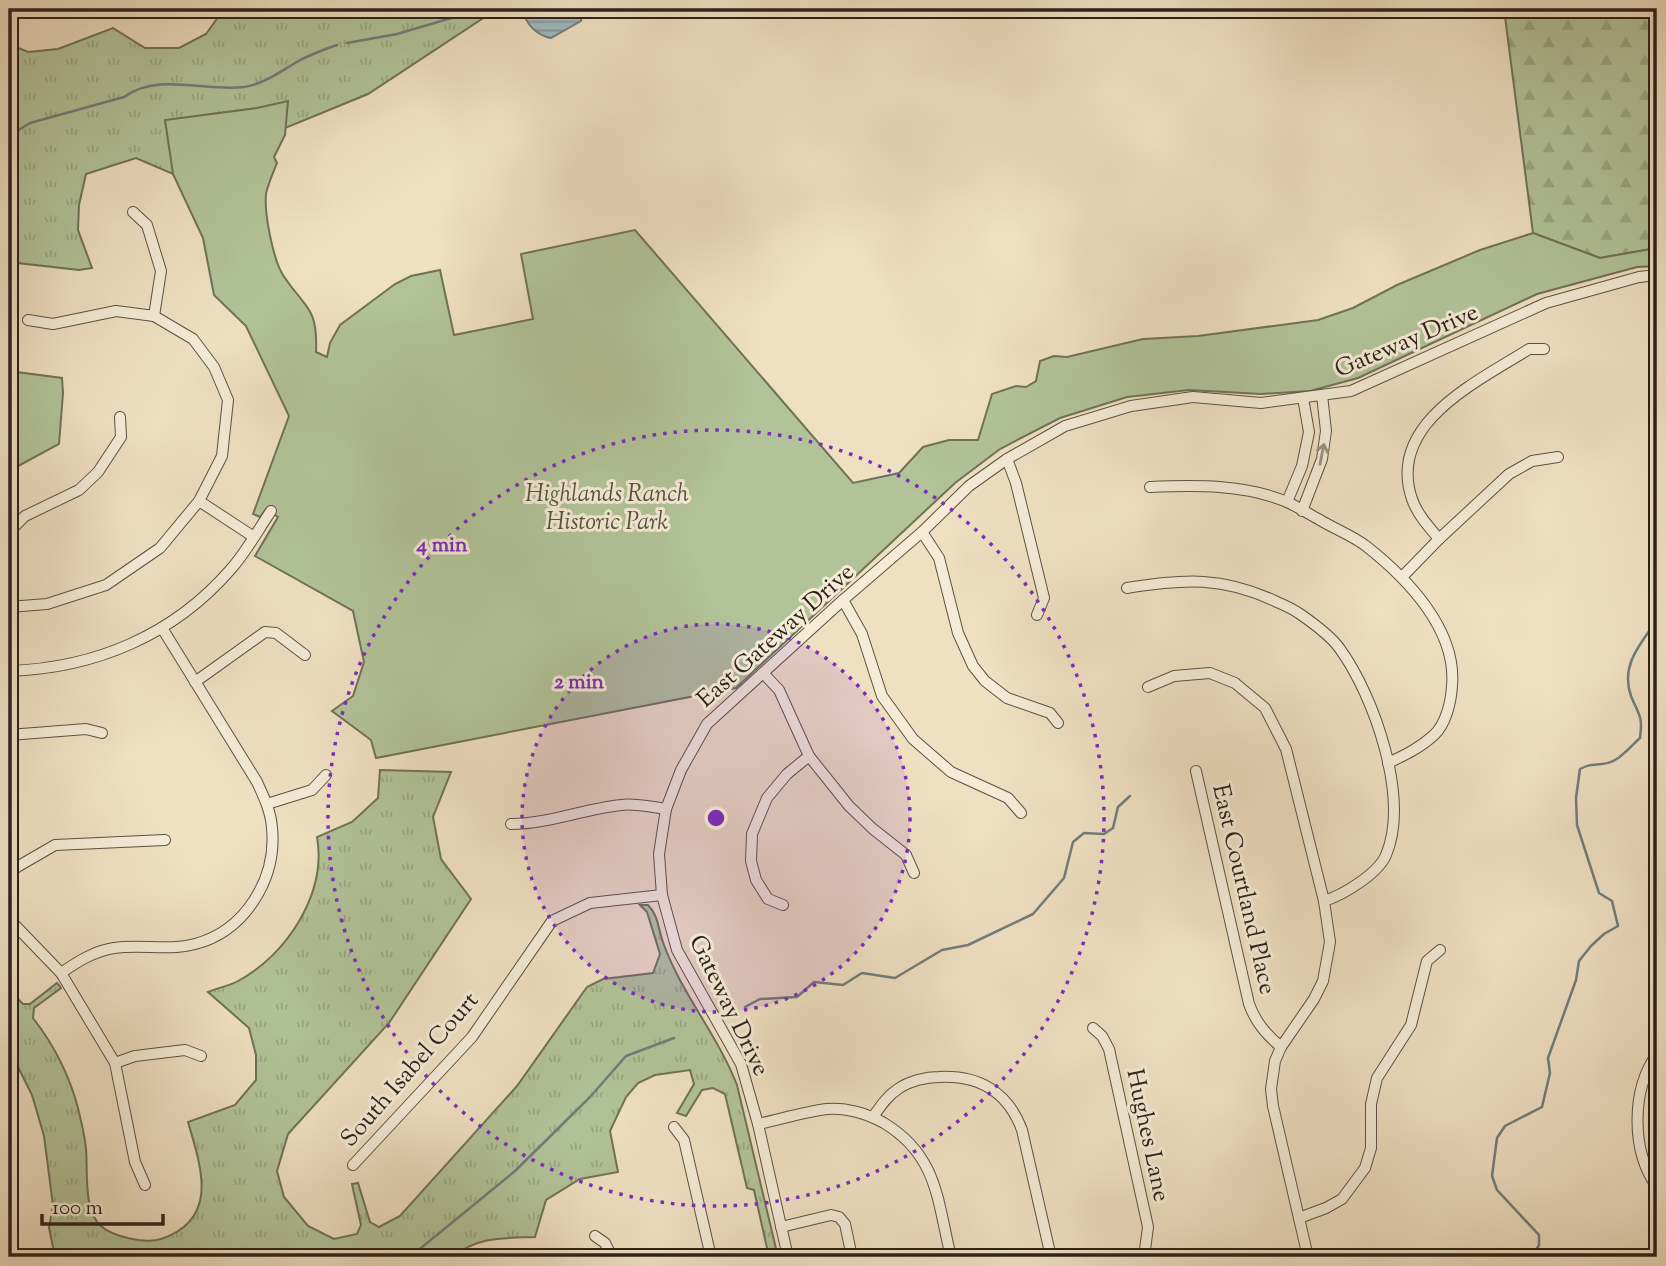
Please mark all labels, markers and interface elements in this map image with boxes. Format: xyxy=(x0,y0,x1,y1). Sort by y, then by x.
street label: Gateway Drive xyxy=(1330,296,1484,387)
one-way arrow xyxy=(1316,443,1329,466)
park label: Highlands Ranch Historic Park xyxy=(525,478,689,540)
text: 4 min xyxy=(416,531,468,561)
street label: East Gateway Drive xyxy=(690,557,863,716)
text: 2 min xyxy=(554,668,605,698)
street label: East Courtland Place xyxy=(1202,781,1284,998)
centre of rings xyxy=(704,806,728,830)
street label: Gateway Drive xyxy=(679,930,777,1082)
street label: South Isabel Court xyxy=(334,985,488,1155)
street label: Hughes Lane xyxy=(1116,1066,1178,1205)
scale bar xyxy=(42,1182,163,1226)
text: 100 m xyxy=(52,1194,103,1224)

